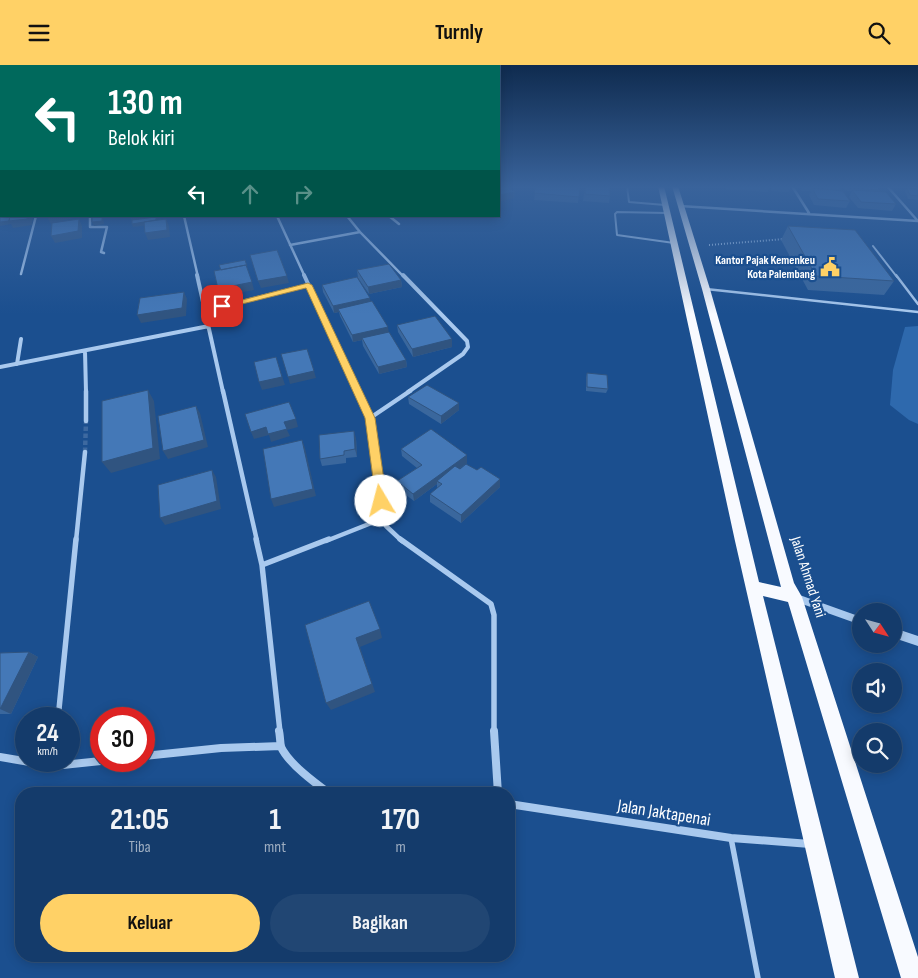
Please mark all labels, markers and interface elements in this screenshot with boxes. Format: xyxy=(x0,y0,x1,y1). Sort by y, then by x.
icon: menu xyxy=(25,19,53,47)
text: Turnly xyxy=(435,19,483,46)
icon: search xyxy=(865,19,893,47)
text: 130 m xyxy=(108,82,183,125)
icon: left xyxy=(25,85,90,150)
text: Belok kiri xyxy=(108,125,175,152)
icon: left xyxy=(183,180,211,208)
icon: ahead xyxy=(236,180,264,208)
icon: right xyxy=(289,180,317,208)
place label: Kantor Pajak Kemenkeu Kota Palembang xyxy=(715,253,815,282)
public building icon: Kantor Pajak Kemenkeu Kota Palembang xyxy=(819,256,841,278)
pin xyxy=(201,285,243,327)
icon: arrive xyxy=(208,292,236,320)
position arrow xyxy=(354,474,406,526)
street label: Jalan Ahmad Yani xyxy=(786,533,830,620)
north arrow xyxy=(852,603,902,653)
map controls xyxy=(852,603,902,773)
button: sound xyxy=(852,663,902,713)
speed limit sign: 30 xyxy=(90,707,155,772)
text: 24 xyxy=(36,718,59,749)
button: search xyxy=(852,723,902,773)
text: km/h xyxy=(37,744,58,759)
street label: Jalan Jaktapenai xyxy=(615,795,712,831)
text: 21:05 xyxy=(110,802,169,838)
text: 1 xyxy=(269,802,281,838)
text: 170 xyxy=(381,802,420,838)
text: Tiba xyxy=(128,838,151,857)
text: mnt xyxy=(264,838,286,857)
text: m xyxy=(395,838,406,857)
button: Keluar xyxy=(40,894,260,952)
button: Bagikan xyxy=(270,894,490,952)

